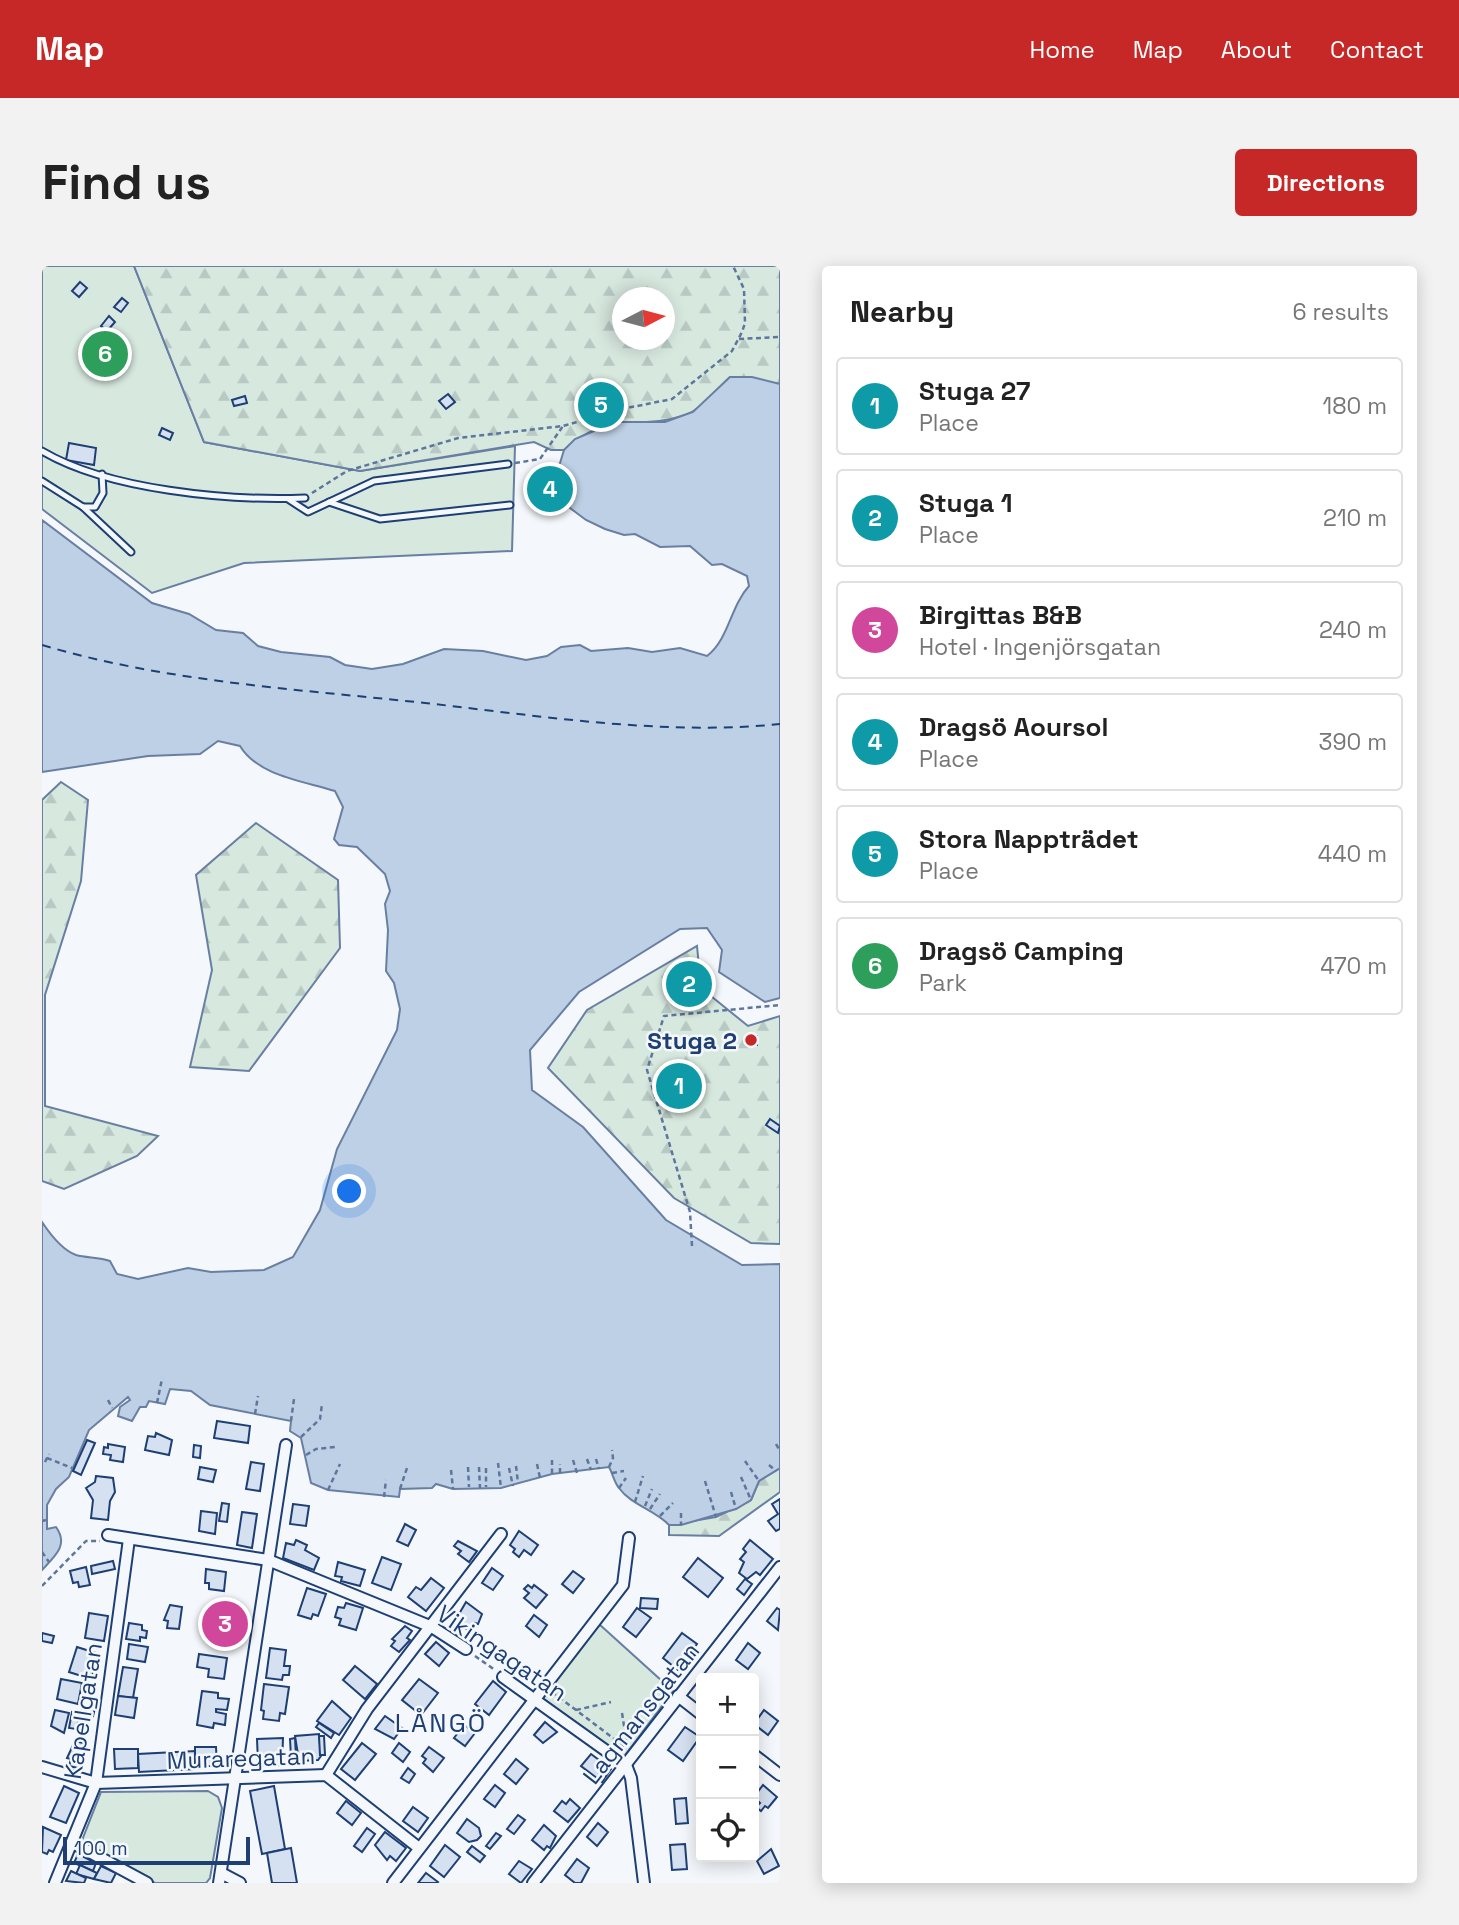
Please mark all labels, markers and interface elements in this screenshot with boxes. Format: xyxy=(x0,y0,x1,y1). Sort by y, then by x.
text: Map xyxy=(35,28,104,70)
text: Home xyxy=(1029,34,1095,65)
text: Map xyxy=(1133,34,1183,65)
text: About xyxy=(1221,34,1292,65)
text: Contact xyxy=(1330,34,1424,65)
button: Directions xyxy=(1235,149,1417,216)
text: Find us xyxy=(42,151,211,213)
north arrow xyxy=(612,287,675,350)
text: Nearby xyxy=(850,292,954,331)
text: 6 results xyxy=(1293,297,1389,327)
pin: 6 xyxy=(82,328,128,380)
text: Stuga 27 xyxy=(919,374,1030,408)
pin: 5 xyxy=(578,379,624,431)
text: 1 xyxy=(870,391,880,421)
text: 180 m xyxy=(1323,391,1387,421)
text: Place xyxy=(919,408,979,438)
pin: 4 xyxy=(527,463,573,515)
text: Stuga 1 xyxy=(919,486,1013,520)
text: 2 xyxy=(868,503,882,533)
text: 210 m xyxy=(1323,503,1387,533)
text: Place xyxy=(919,520,979,550)
text: Birgittas B&B xyxy=(919,598,1082,632)
text: 3 xyxy=(868,615,882,645)
text: 240 m xyxy=(1319,615,1387,645)
text: Hotel · Ingenjörsgatan xyxy=(919,632,1161,662)
text: Dragsö Aoursol xyxy=(919,710,1108,744)
text: 4 xyxy=(868,727,882,757)
text: 390 m xyxy=(1319,727,1387,757)
text: Place xyxy=(919,744,979,774)
text: Stora Nappträdet xyxy=(919,822,1139,856)
text: 5 xyxy=(868,839,882,869)
text: 440 m xyxy=(1318,839,1387,869)
text: Place xyxy=(919,856,979,886)
text: Dragsö Camping xyxy=(919,934,1124,968)
text: 6 xyxy=(868,951,882,981)
text: 470 m xyxy=(1320,951,1387,981)
pin: 2 xyxy=(666,958,712,1010)
text: Park xyxy=(919,968,967,998)
place label: Stuga 2 xyxy=(647,1025,737,1056)
marker: Stuga 2 xyxy=(743,1032,759,1048)
pin: 1 xyxy=(656,1060,702,1112)
your location xyxy=(332,1174,366,1208)
pin: 3 xyxy=(202,1598,248,1650)
street label: Vikingagatan xyxy=(431,1598,573,1708)
street label: Lagmansgatan xyxy=(576,1636,706,1790)
street label: Kapellgatan xyxy=(57,1641,109,1781)
map controls xyxy=(696,1673,759,1862)
button: + xyxy=(696,1673,759,1736)
district label: LÅNGÖ xyxy=(395,1706,487,1740)
button: − xyxy=(696,1736,759,1799)
street label: Muraregatan xyxy=(166,1740,316,1776)
button: locate xyxy=(696,1799,759,1862)
scale bar xyxy=(63,1834,250,1866)
text: 100 m xyxy=(74,1836,128,1861)

